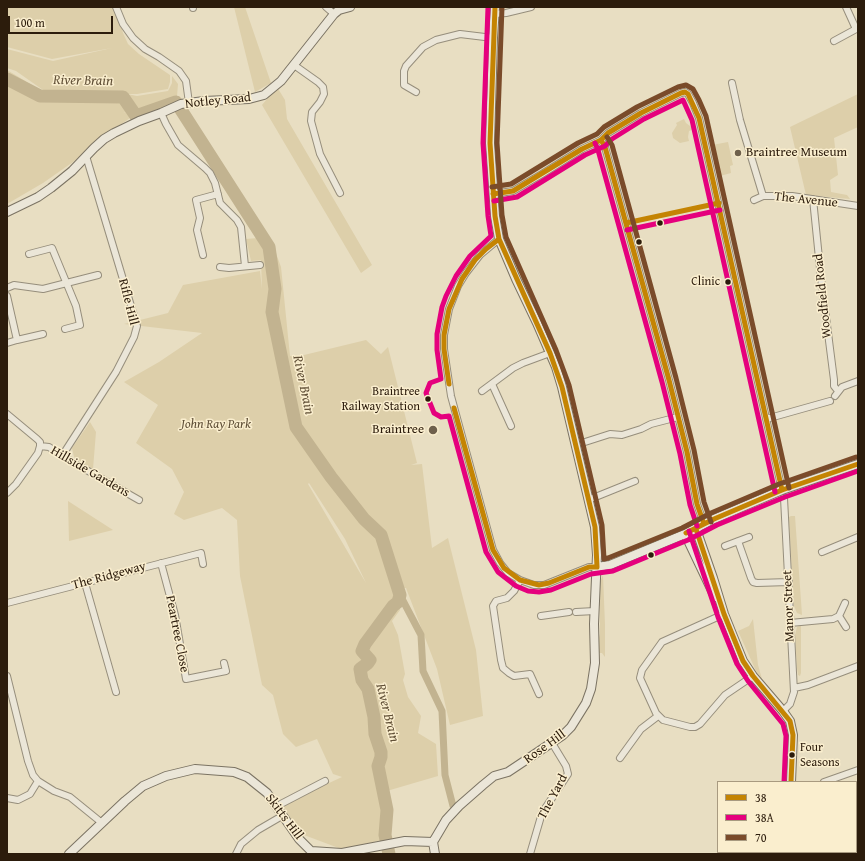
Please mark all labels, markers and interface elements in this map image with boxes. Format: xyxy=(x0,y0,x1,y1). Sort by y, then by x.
scale bar xyxy=(10,8,115,34)
text: 100 m xyxy=(15,14,45,31)
water label: River Brain xyxy=(53,72,113,90)
street label: Notley Road xyxy=(184,90,252,112)
place label: Braintree Museum xyxy=(746,145,847,161)
marker: Braintree Museum xyxy=(733,148,743,158)
street label: The Avenue xyxy=(774,189,838,211)
unlabelled marker xyxy=(655,218,665,228)
unlabelled marker xyxy=(634,237,644,247)
street label: Woodfield Road xyxy=(811,253,835,339)
place label: Clinic xyxy=(691,275,720,289)
street label: Rifle Hill xyxy=(115,277,141,327)
marker: Clinic xyxy=(723,277,733,287)
water label: River Brain xyxy=(289,354,317,416)
place label: Braintree Railway Station xyxy=(342,385,420,413)
marker: Braintree Railway Station xyxy=(423,394,433,404)
park label: John Ray Park xyxy=(181,417,251,433)
place label: Braintree xyxy=(372,422,424,438)
marker: Braintree xyxy=(427,424,439,436)
street label: Hillside Gardens xyxy=(48,443,132,501)
unlabelled marker xyxy=(646,550,656,560)
street label: The Ridgeway xyxy=(70,559,148,593)
street label: Manor Street xyxy=(780,570,798,642)
street label: Peartree Close xyxy=(162,594,192,674)
water label: River Brain xyxy=(372,682,402,744)
street label: Rose Hill xyxy=(521,727,569,767)
place label: Four Seasons xyxy=(800,741,840,769)
marker: Four Seasons xyxy=(787,750,797,760)
street label: The Yard xyxy=(535,772,571,822)
legend xyxy=(717,781,857,853)
text: 38 xyxy=(755,789,767,806)
street label: Skitts Hill xyxy=(262,791,306,843)
text: 38A xyxy=(755,809,774,826)
text: 70 xyxy=(755,829,767,846)

